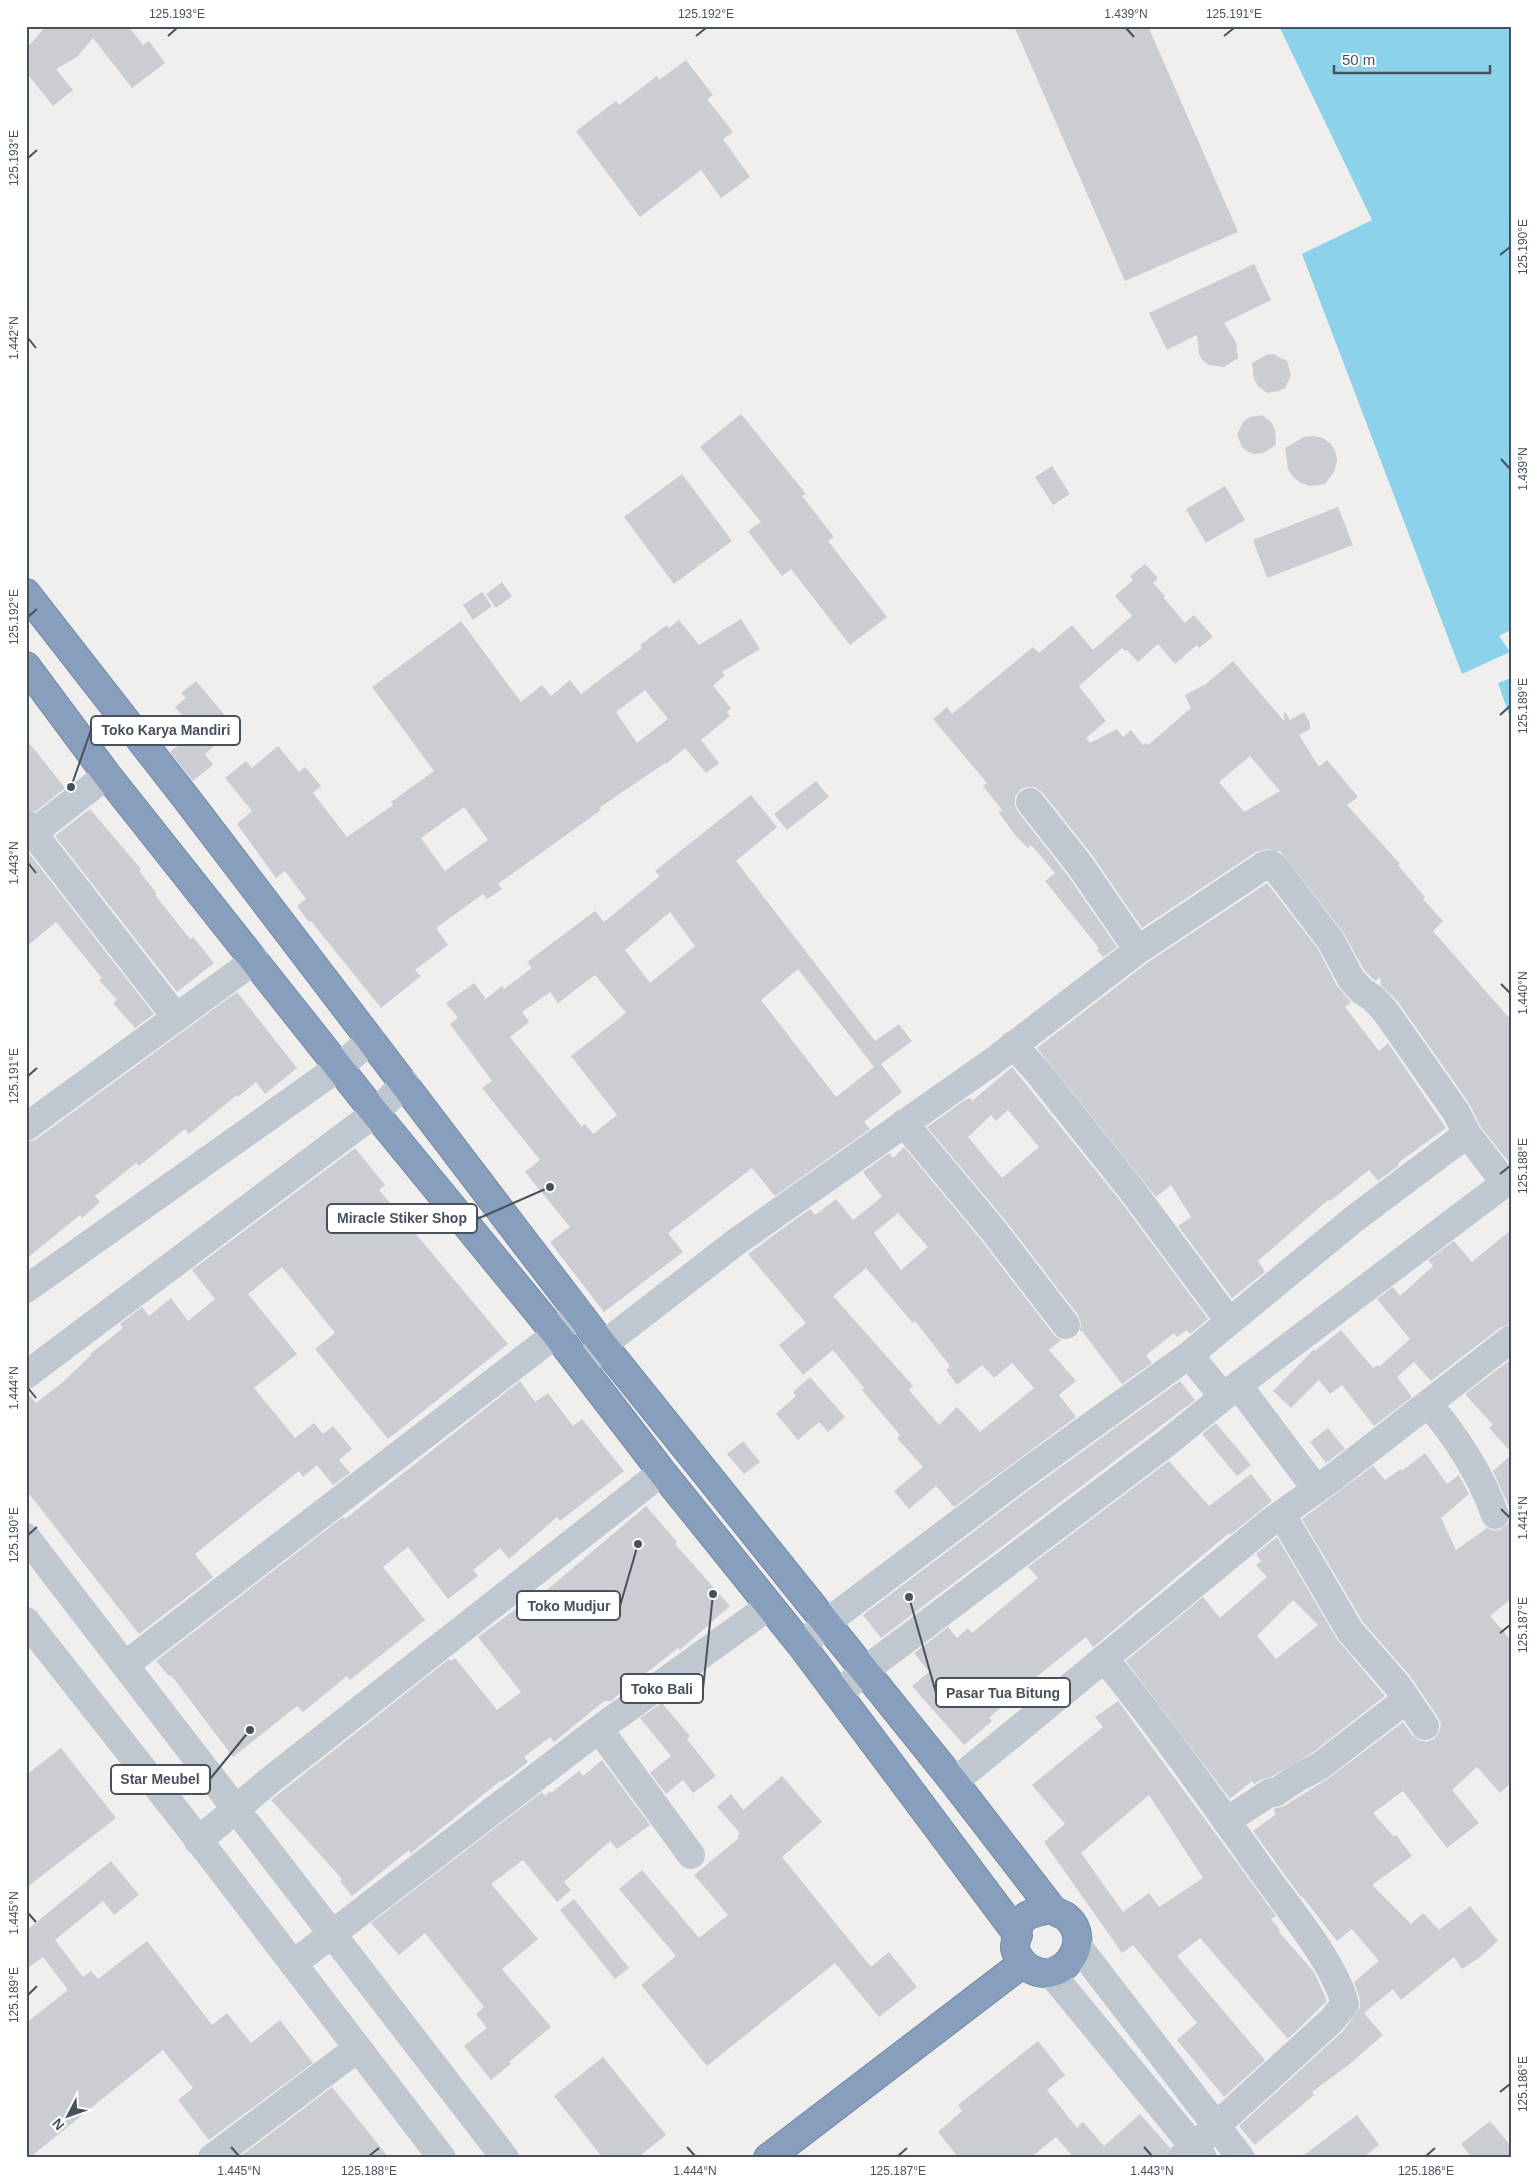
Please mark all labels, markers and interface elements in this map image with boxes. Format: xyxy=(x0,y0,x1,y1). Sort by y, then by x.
text: 125.193°E xyxy=(149,7,205,21)
text: 125.192°E xyxy=(678,7,734,21)
text: 1.439°N xyxy=(1104,7,1148,21)
text: 125.191°E xyxy=(1206,7,1262,21)
scale bar xyxy=(1334,42,1491,74)
text: 50 m xyxy=(1342,51,1375,68)
text: 125.193°E xyxy=(7,130,21,186)
text: 125.190°E xyxy=(1516,219,1530,275)
text: 1.442°N xyxy=(7,316,21,360)
text: 1.439°N xyxy=(1516,447,1530,491)
text: 125.192°E xyxy=(7,589,21,645)
text: 125.189°E xyxy=(1516,678,1530,734)
callout: Toko Karya Mandiri xyxy=(91,716,240,745)
text: Toko Karya Mandiri xyxy=(102,722,230,738)
text: 1.443°N xyxy=(7,841,21,885)
text: 1.440°N xyxy=(1516,971,1530,1015)
text: 125.191°E xyxy=(7,1048,21,1104)
text: 125.188°E xyxy=(1516,1138,1530,1194)
callout: Miracle Stiker Shop xyxy=(327,1204,477,1233)
text: Miracle Stiker Shop xyxy=(337,1210,467,1226)
text: 1.444°N xyxy=(7,1366,21,1410)
text: 1.441°N xyxy=(1516,1496,1530,1540)
text: 125.190°E xyxy=(7,1507,21,1563)
callout: Toko Mudjur xyxy=(517,1591,620,1620)
text: 125.187°E xyxy=(1516,1597,1530,1653)
text: Toko Mudjur xyxy=(528,1598,611,1614)
callout: Toko Bali xyxy=(621,1674,703,1703)
callout: Pasar Tua Bitung xyxy=(936,1678,1070,1707)
text: Toko Bali xyxy=(631,1681,693,1697)
text: Pasar Tua Bitung xyxy=(946,1685,1060,1701)
callout: Star Meubel xyxy=(111,1765,210,1794)
text: Star Meubel xyxy=(120,1771,200,1787)
text: 1.445°N xyxy=(7,1891,21,1935)
text: 125.189°E xyxy=(7,1967,21,2023)
text: 125.186°E xyxy=(1516,2056,1530,2112)
north arrow xyxy=(42,2092,92,2142)
text: N xyxy=(49,2115,68,2134)
text: 1.445°N xyxy=(217,2164,261,2178)
text: 125.188°E xyxy=(341,2164,397,2178)
text: 1.444°N xyxy=(673,2164,717,2178)
text: 125.187°E xyxy=(870,2164,926,2178)
text: 1.443°N xyxy=(1130,2164,1174,2178)
text: 125.186°E xyxy=(1398,2164,1454,2178)

